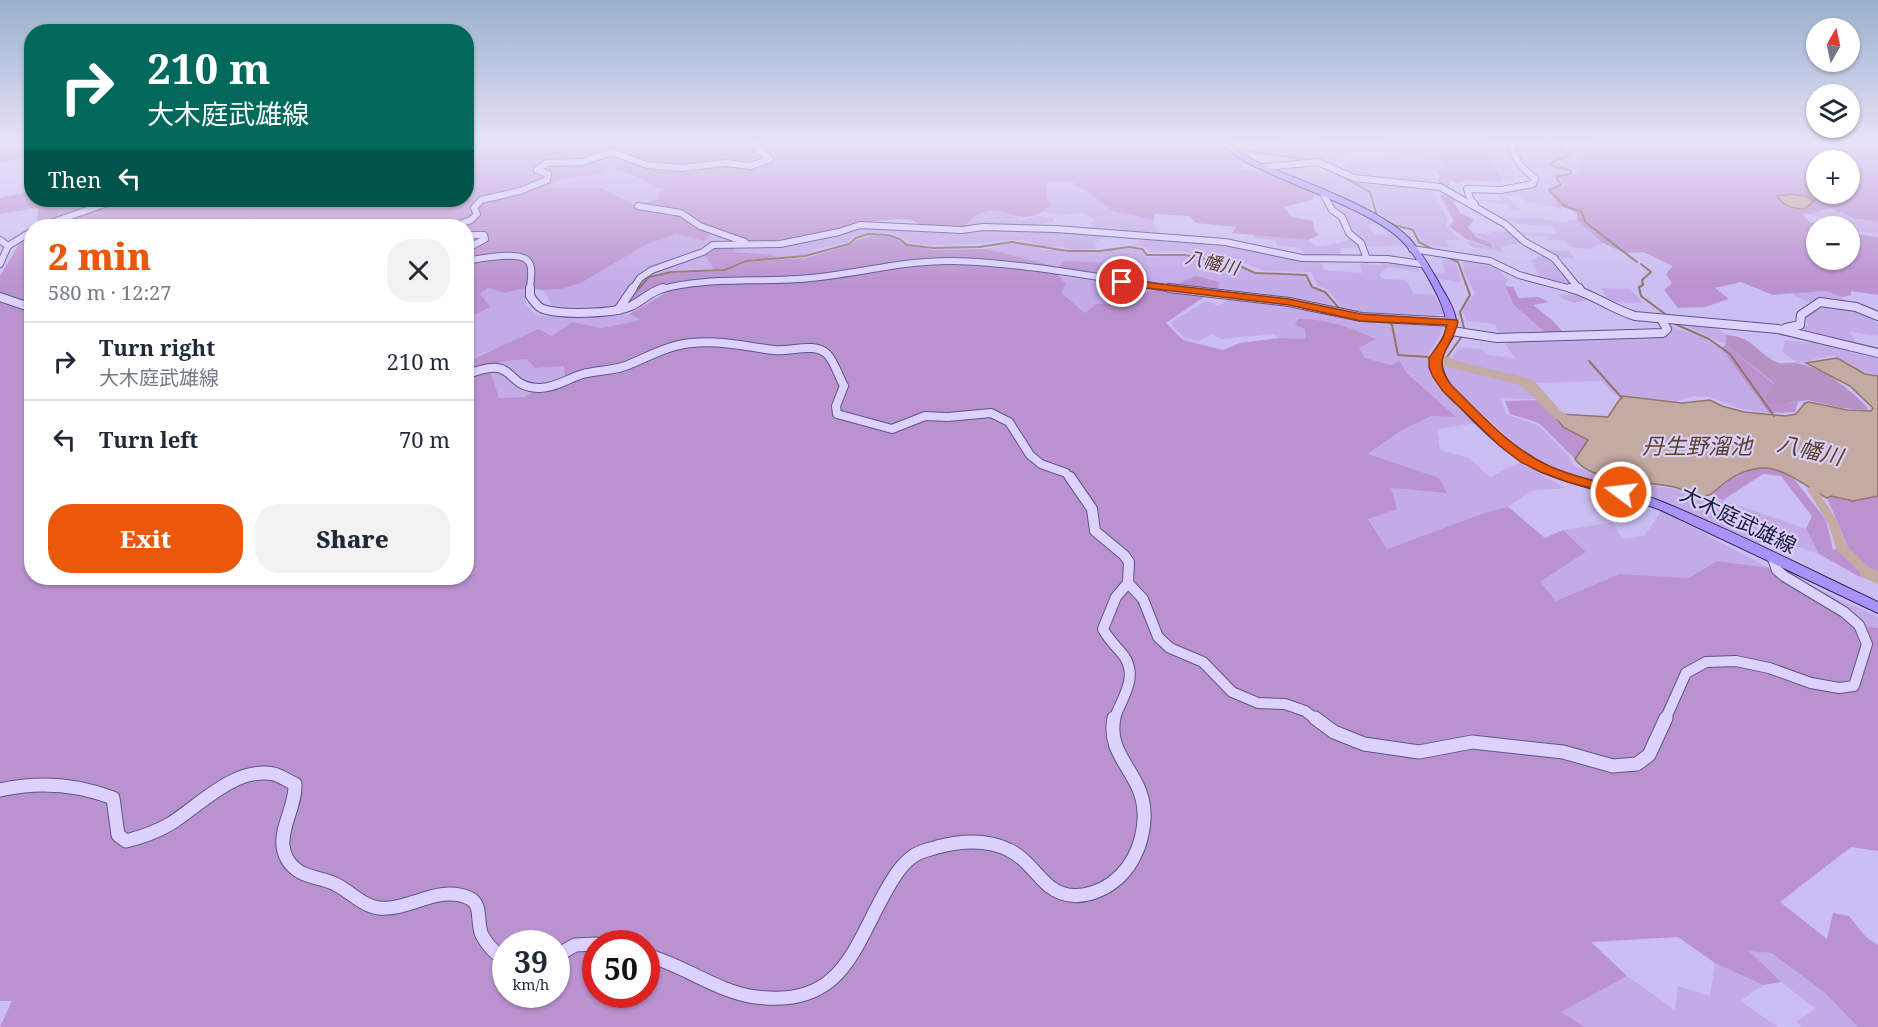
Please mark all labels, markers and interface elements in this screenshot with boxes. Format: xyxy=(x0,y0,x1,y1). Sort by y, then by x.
north arrow xyxy=(1806,18,1860,72)
map controls xyxy=(1806,18,1860,270)
text: 210 m xyxy=(147,39,271,96)
icon: right xyxy=(48,48,126,126)
button: layers xyxy=(1806,84,1860,138)
text: 大木庭武雄線 xyxy=(147,95,309,132)
button: + xyxy=(1806,150,1860,204)
icon: left xyxy=(113,162,146,195)
text: Then xyxy=(48,164,101,194)
button: − xyxy=(1806,216,1860,270)
text: 2 min xyxy=(48,232,151,281)
button: close xyxy=(387,239,450,302)
water label: 八幡川 xyxy=(1183,244,1243,280)
pin xyxy=(1096,256,1147,307)
icon: arrive xyxy=(1105,265,1138,298)
text: 580 m · 12:27 xyxy=(48,279,171,306)
text: Turn right xyxy=(99,332,215,362)
icon: right xyxy=(48,345,81,378)
text: 210 m xyxy=(387,346,450,376)
text: 大木庭武雄線 xyxy=(99,364,219,391)
icon: left xyxy=(48,423,81,456)
text: Turn left xyxy=(99,424,198,454)
text: 70 m xyxy=(399,424,450,454)
water label: 八幡川 xyxy=(1775,427,1848,472)
water label: 丹生野溜池 xyxy=(1642,430,1754,460)
position arrow xyxy=(1589,460,1653,524)
street label: 大木庭武雄線 xyxy=(1676,479,1801,559)
button: Exit xyxy=(48,504,243,573)
button: Share xyxy=(255,504,450,573)
speed limit sign: 50 xyxy=(582,930,660,1008)
text: 39 xyxy=(514,941,548,982)
text: km/h xyxy=(513,974,549,994)

